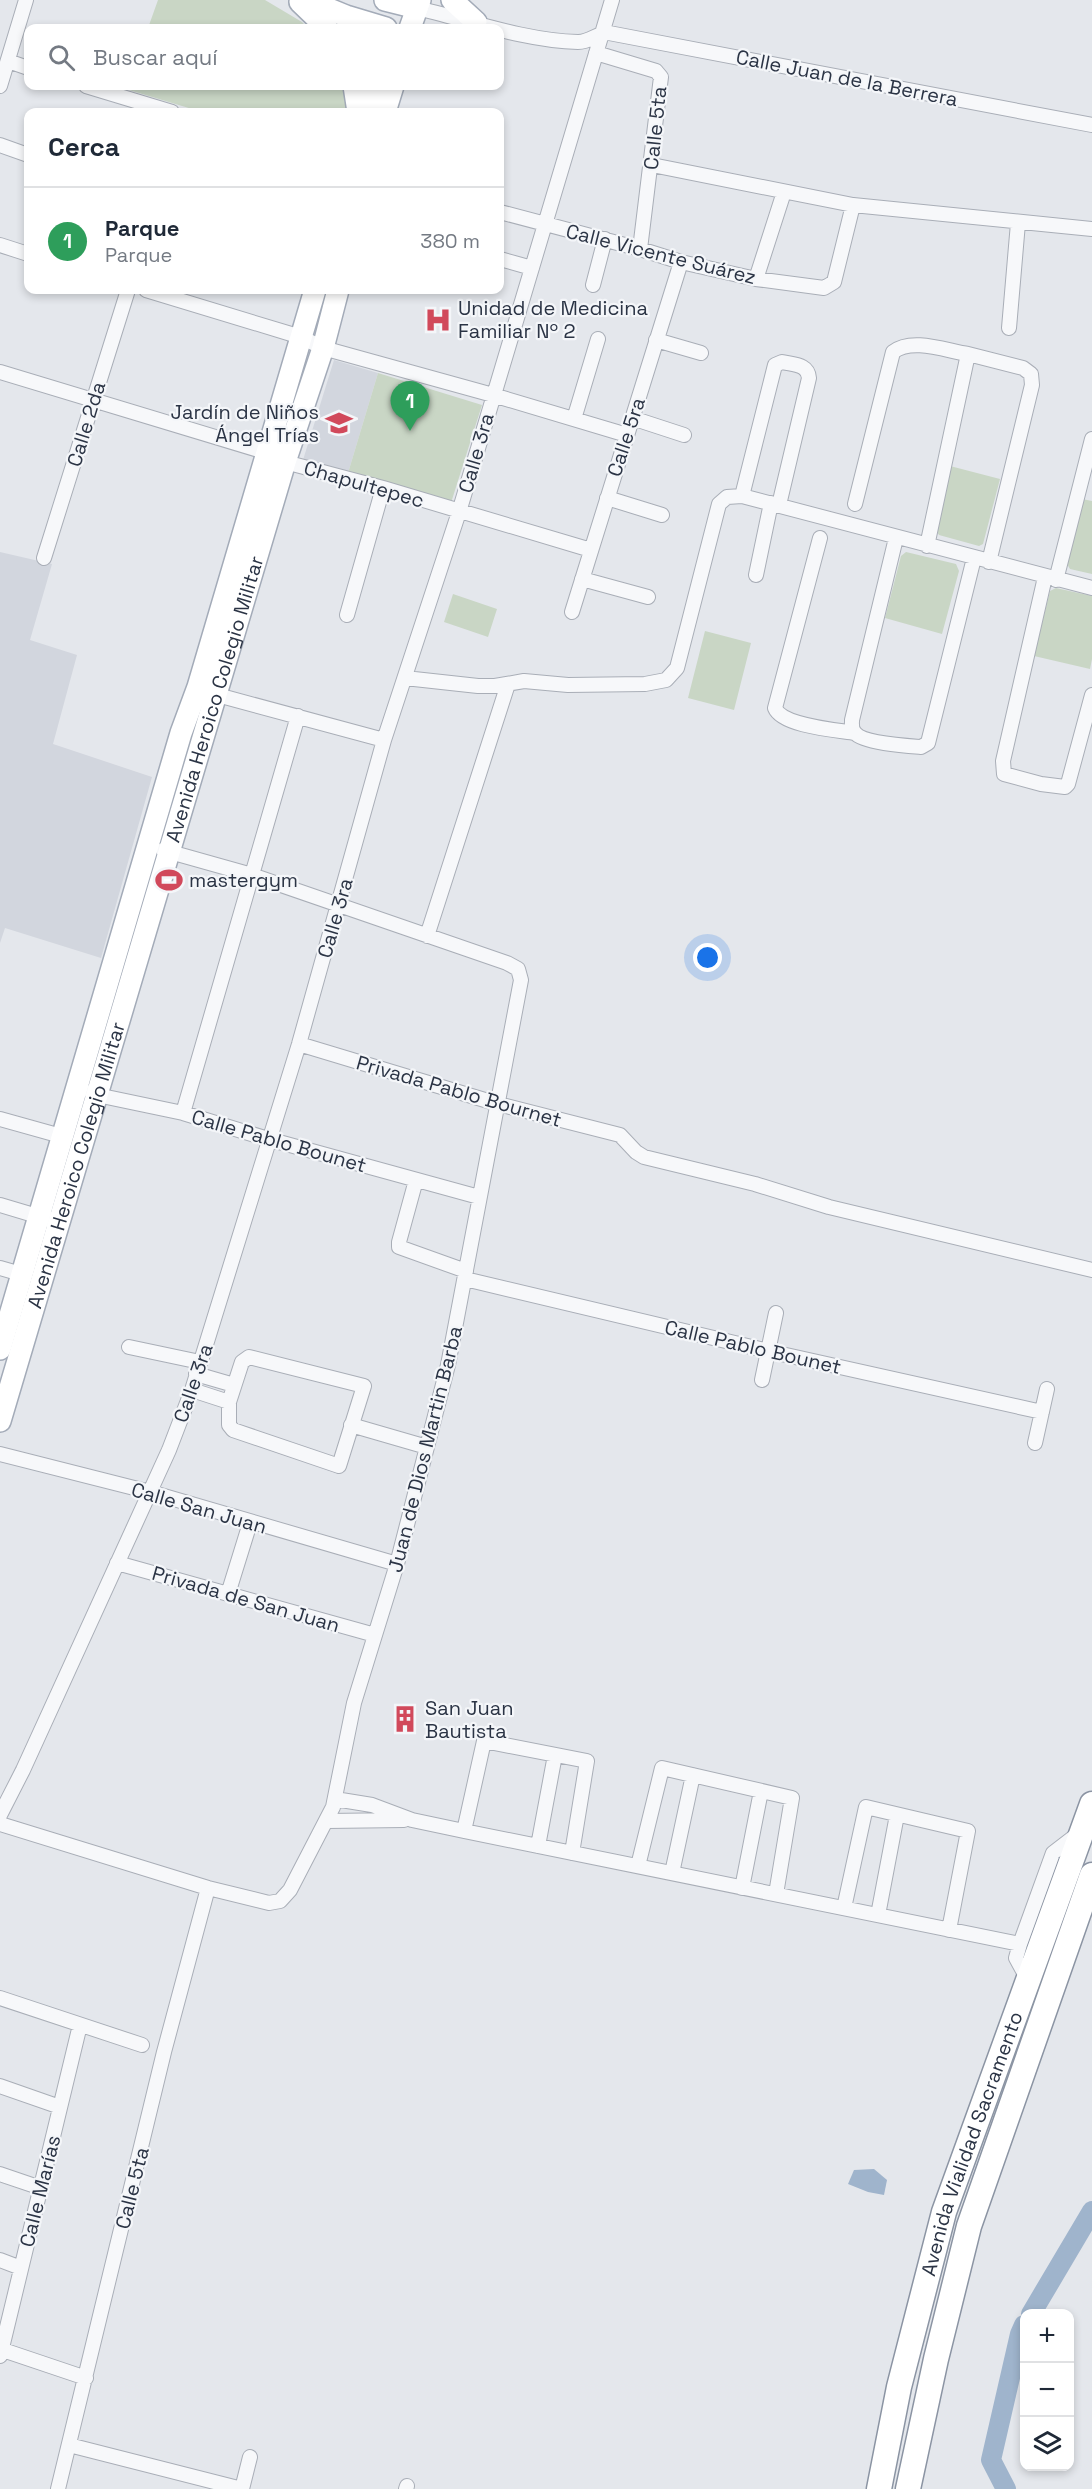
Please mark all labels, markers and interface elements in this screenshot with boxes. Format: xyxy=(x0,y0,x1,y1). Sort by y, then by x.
search box xyxy=(24,24,504,90)
icon: search xyxy=(45,41,78,74)
text: Buscar aquí xyxy=(93,43,218,71)
street label: Calle Juan de la Berrera xyxy=(734,44,960,112)
street label: Calle 5ta xyxy=(638,85,672,171)
text: Cerca xyxy=(48,130,120,164)
text: Parque xyxy=(105,214,179,242)
street label: Calle Vicente Suárez xyxy=(563,218,759,290)
text: 1 xyxy=(63,228,72,254)
text: 380 m xyxy=(420,228,480,254)
text: Parque xyxy=(105,242,172,268)
place label: Unidad de Medicina Familiar Nº 2 xyxy=(458,295,648,344)
hospital icon: Unidad de Medicina Familiar Nº 2 xyxy=(423,305,453,335)
street label: Calle 2da xyxy=(61,378,111,470)
pin: 1 xyxy=(390,382,430,431)
street label: Calle 5ra xyxy=(601,394,651,480)
place label: Jardín de Niños Ángel Trías xyxy=(171,399,319,448)
school or university icon: Jardín de Niños Ángel Trías xyxy=(324,408,354,438)
street label: Calle 3ra xyxy=(452,410,500,496)
street label: Chapultepec xyxy=(301,454,427,514)
street label: Avenida Heroico Colegio Militar xyxy=(160,553,269,846)
sports icon: mastergym xyxy=(154,865,184,895)
place label: mastergym xyxy=(189,867,298,893)
street label: Calle 3ra xyxy=(311,875,359,961)
your location xyxy=(693,943,722,972)
street label: Avenida Heroico Colegio Militar xyxy=(21,1019,131,1311)
street label: Privada Pablo Bournet xyxy=(353,1049,565,1133)
street label: Calle Pablo Bounet xyxy=(189,1104,369,1178)
street label: Calle Pablo Bounet xyxy=(662,1314,844,1380)
street label: Juan de Dios Martin Barba xyxy=(382,1323,468,1575)
street label: Calle 3ra xyxy=(167,1340,219,1426)
street label: Calle San Juan xyxy=(128,1476,270,1540)
street label: Privada de San Juan xyxy=(149,1560,343,1638)
place label: San Juan Bautista xyxy=(425,1695,514,1744)
building icon: San Juan Bautista xyxy=(390,1704,420,1734)
street label: Avenida Vialidad Sacramento xyxy=(915,2008,1029,2279)
street label: Calle Marías xyxy=(14,2132,66,2250)
street label: Calle 5ta xyxy=(109,2144,155,2232)
map controls xyxy=(1020,2309,1074,2471)
button: + xyxy=(1020,2309,1074,2363)
button: − xyxy=(1020,2363,1074,2417)
button: layers xyxy=(1020,2417,1074,2471)

